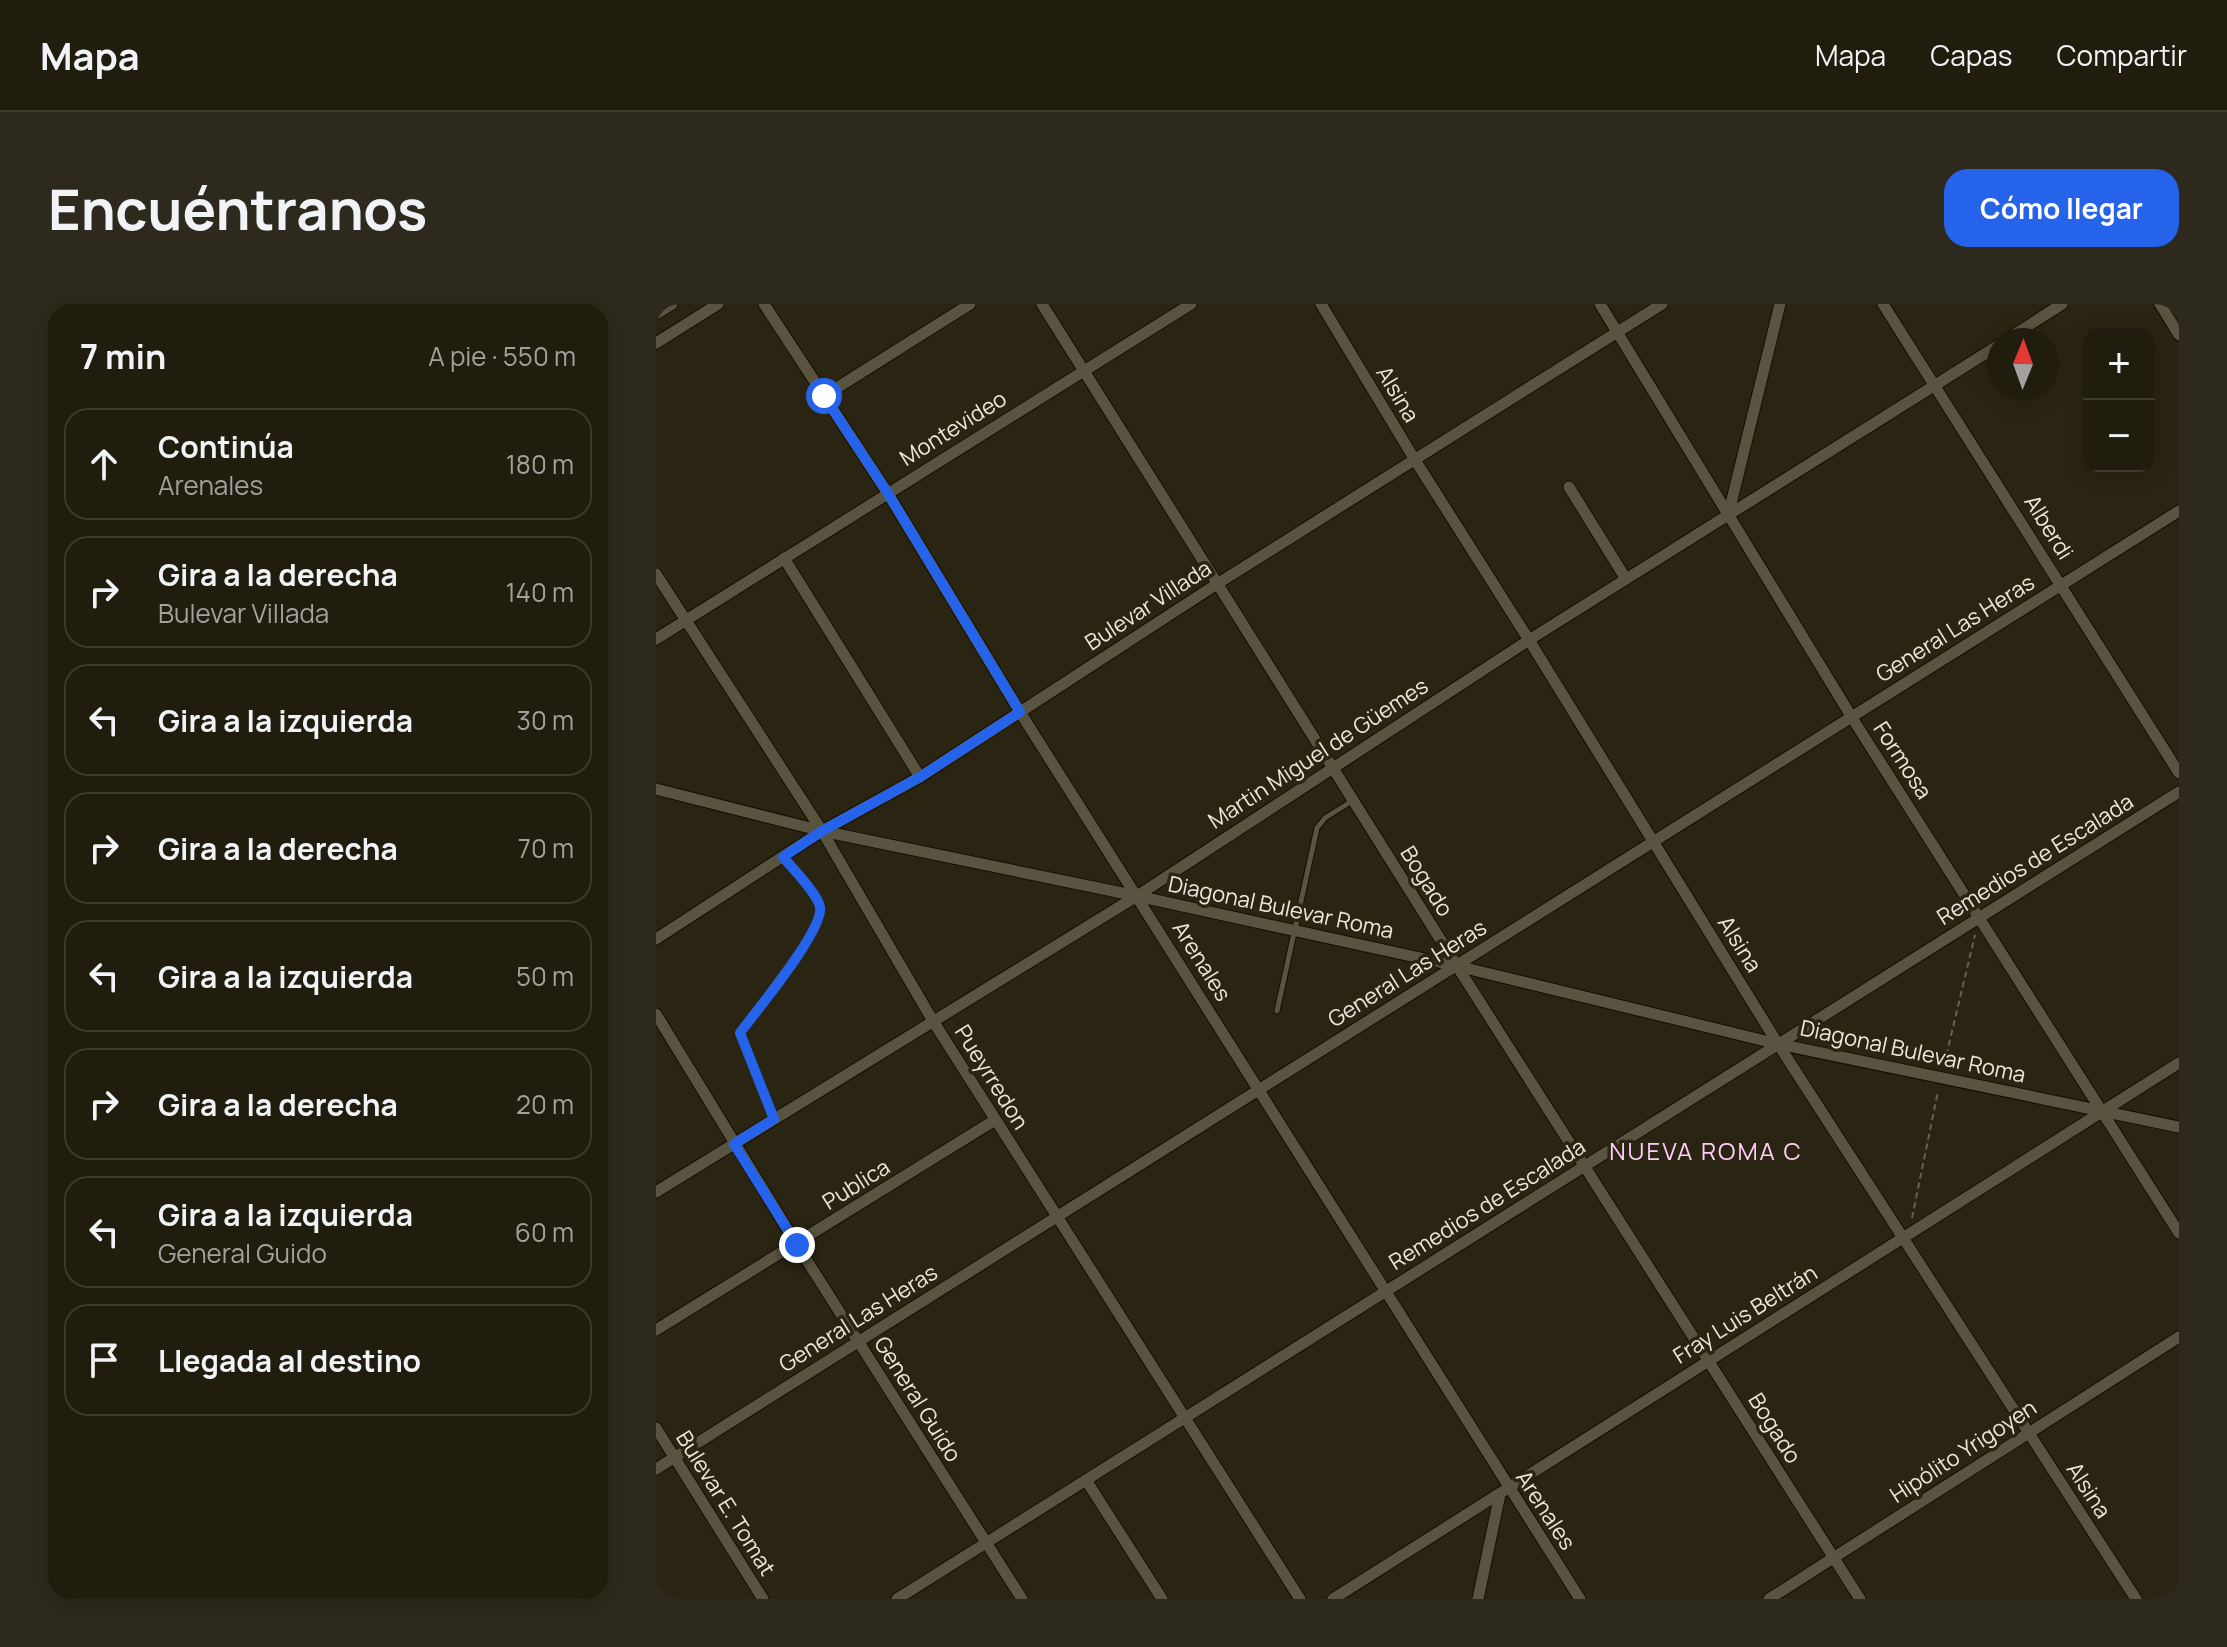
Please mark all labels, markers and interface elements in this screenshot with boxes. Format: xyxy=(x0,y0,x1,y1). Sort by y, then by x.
text: Mapa xyxy=(40,29,140,81)
text: Mapa xyxy=(1815,36,1886,74)
text: Capas xyxy=(1930,36,2013,74)
text: Compartir xyxy=(2057,36,2187,74)
button: Cómo llegar xyxy=(1944,169,2179,247)
text: Encuéntranos xyxy=(48,170,427,247)
north arrow xyxy=(1987,328,2059,400)
map controls xyxy=(2083,328,2155,472)
button: + xyxy=(2083,328,2155,400)
text: 7 min xyxy=(80,333,166,379)
text: A pie · 550 m xyxy=(428,338,576,374)
street label: Alsina xyxy=(1369,360,1427,428)
route start xyxy=(806,378,842,414)
street label: Montevideo xyxy=(894,383,1012,473)
button: − xyxy=(2083,400,2155,472)
text: Continúa xyxy=(158,426,294,467)
icon: ahead xyxy=(82,442,126,486)
text: 180 m xyxy=(506,446,574,482)
text: Arenales xyxy=(158,467,263,503)
street label: Alberdi xyxy=(2018,489,2080,565)
street label: Bulevar Villada xyxy=(1079,553,1217,657)
text: Gira a la derecha xyxy=(158,554,398,595)
street label: General Las Heras xyxy=(1870,567,2040,689)
icon: right xyxy=(82,570,126,614)
text: 140 m xyxy=(505,574,574,610)
text: Bulevar Villada xyxy=(158,595,329,631)
street label: Martin Miguel de Güemes xyxy=(1202,671,1434,835)
icon: left xyxy=(82,698,126,742)
text: Gira a la izquierda xyxy=(158,700,413,741)
text: 30 m xyxy=(517,702,574,738)
street label: Formosa xyxy=(1867,715,1939,805)
street label: Remedios de Escalada xyxy=(1931,786,2139,932)
icon: right xyxy=(82,826,126,870)
text: Gira a la derecha xyxy=(158,828,398,869)
text: 70 m xyxy=(518,830,574,866)
street label: Bogado xyxy=(1394,840,1460,922)
street label: Diagonal Bulevar Roma xyxy=(1165,868,1397,946)
street label: Alsina xyxy=(1711,910,1769,978)
street label: General Las Heras xyxy=(1322,912,1492,1034)
street label: Arenales xyxy=(1166,915,1238,1007)
icon: left xyxy=(82,954,126,998)
text: Gira a la izquierda xyxy=(158,956,413,997)
text: 50 m xyxy=(516,958,574,994)
street label: Diagonal Bulevar Roma xyxy=(1797,1012,2029,1090)
street label: Pueyrredon xyxy=(948,1019,1036,1135)
icon: right xyxy=(82,1082,126,1126)
text: Gira a la derecha xyxy=(158,1084,398,1125)
text: 20 m xyxy=(516,1086,574,1122)
street label: Remedios de Escalada xyxy=(1383,1131,1591,1277)
district label: NUEVA ROMA C xyxy=(1609,1134,1803,1167)
street label: Publica xyxy=(817,1152,895,1216)
text: Gira a la izquierda xyxy=(158,1194,413,1235)
icon: left xyxy=(82,1210,126,1254)
text: 60 m xyxy=(515,1214,574,1250)
route end xyxy=(779,1227,815,1263)
text: General Guido xyxy=(158,1235,327,1271)
street label: General Las Heras xyxy=(773,1257,943,1379)
street label: Fray Luis Beltrán xyxy=(1667,1258,1823,1370)
street label: General Guido xyxy=(867,1330,969,1468)
icon: arrive xyxy=(82,1338,126,1382)
text: Llegada al destino xyxy=(158,1340,421,1381)
street label: Bogado xyxy=(1742,1387,1808,1469)
street label: Hipólito Yrigoyen xyxy=(1884,1392,2042,1510)
street label: Bulevar E. Tomat xyxy=(669,1425,783,1581)
street label: Alsina xyxy=(2060,1456,2118,1524)
street label: Arenales xyxy=(1509,1465,1583,1555)

